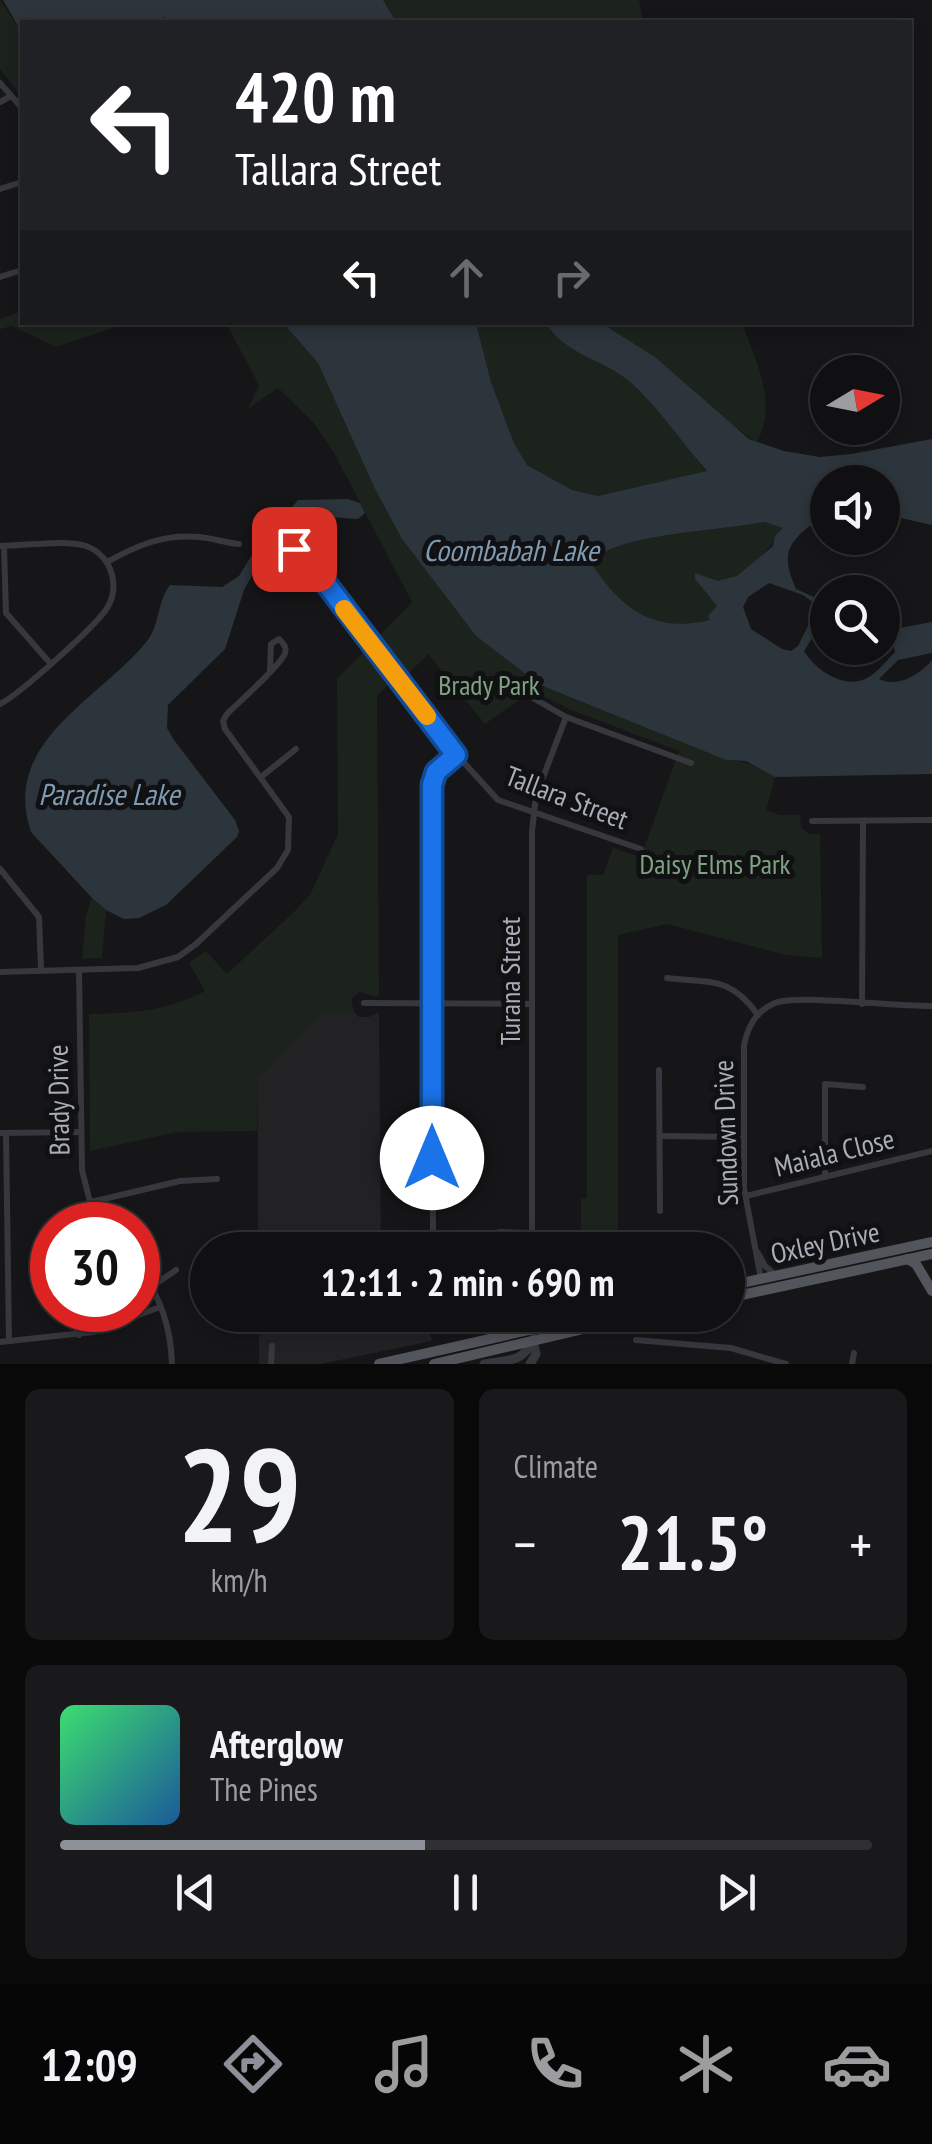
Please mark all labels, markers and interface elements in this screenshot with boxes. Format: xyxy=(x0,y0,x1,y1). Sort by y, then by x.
text: 420 m xyxy=(235,51,396,141)
icon: left xyxy=(70,60,200,190)
text: Tallara Street xyxy=(235,139,441,197)
icon: left xyxy=(334,250,389,305)
icon: ahead xyxy=(439,250,494,305)
icon: right xyxy=(544,250,599,305)
north arrow xyxy=(810,355,900,445)
map controls xyxy=(810,355,900,665)
button: sound xyxy=(810,465,900,555)
pin xyxy=(252,507,337,592)
icon: arrive xyxy=(267,522,322,577)
water label: Coombabah Lake xyxy=(423,530,600,569)
button: search xyxy=(810,575,900,665)
park label: Brady Park xyxy=(438,666,540,703)
street label: Tallara Street xyxy=(500,757,634,837)
water label: Paradise Lake xyxy=(38,774,181,813)
park label: Daisy Elms Park xyxy=(640,845,791,882)
street label: Turana Street xyxy=(491,916,528,1045)
street label: Brady Drive xyxy=(39,1044,77,1156)
street label: Sundown Drive xyxy=(704,1059,746,1207)
position arrow xyxy=(380,1106,484,1210)
street label: Maiala Close xyxy=(770,1119,898,1185)
speed limit sign: 30 xyxy=(30,1202,160,1332)
street label: Oxley Drive xyxy=(767,1212,883,1272)
text: 12:11 · 2 min · 690 m xyxy=(321,1257,614,1306)
text: 29 xyxy=(177,1410,301,1578)
text: Climate xyxy=(514,1445,598,1487)
text: 21.5° xyxy=(617,1494,768,1591)
text: − xyxy=(514,1508,536,1579)
text: + xyxy=(849,1508,872,1579)
text: km/h xyxy=(211,1559,268,1601)
text: Afterglow xyxy=(210,1719,343,1768)
text: The Pines xyxy=(210,1768,318,1810)
icon: previous xyxy=(168,1865,223,1920)
icon: pause xyxy=(438,1865,493,1920)
icon: next xyxy=(709,1865,764,1920)
icon: directions xyxy=(218,2029,288,2099)
icon: music xyxy=(369,2029,439,2099)
icon: phone xyxy=(520,2029,590,2099)
icon: climate xyxy=(671,2029,741,2099)
icon: car xyxy=(822,2029,892,2099)
text: 12:09 xyxy=(40,2035,138,2093)

